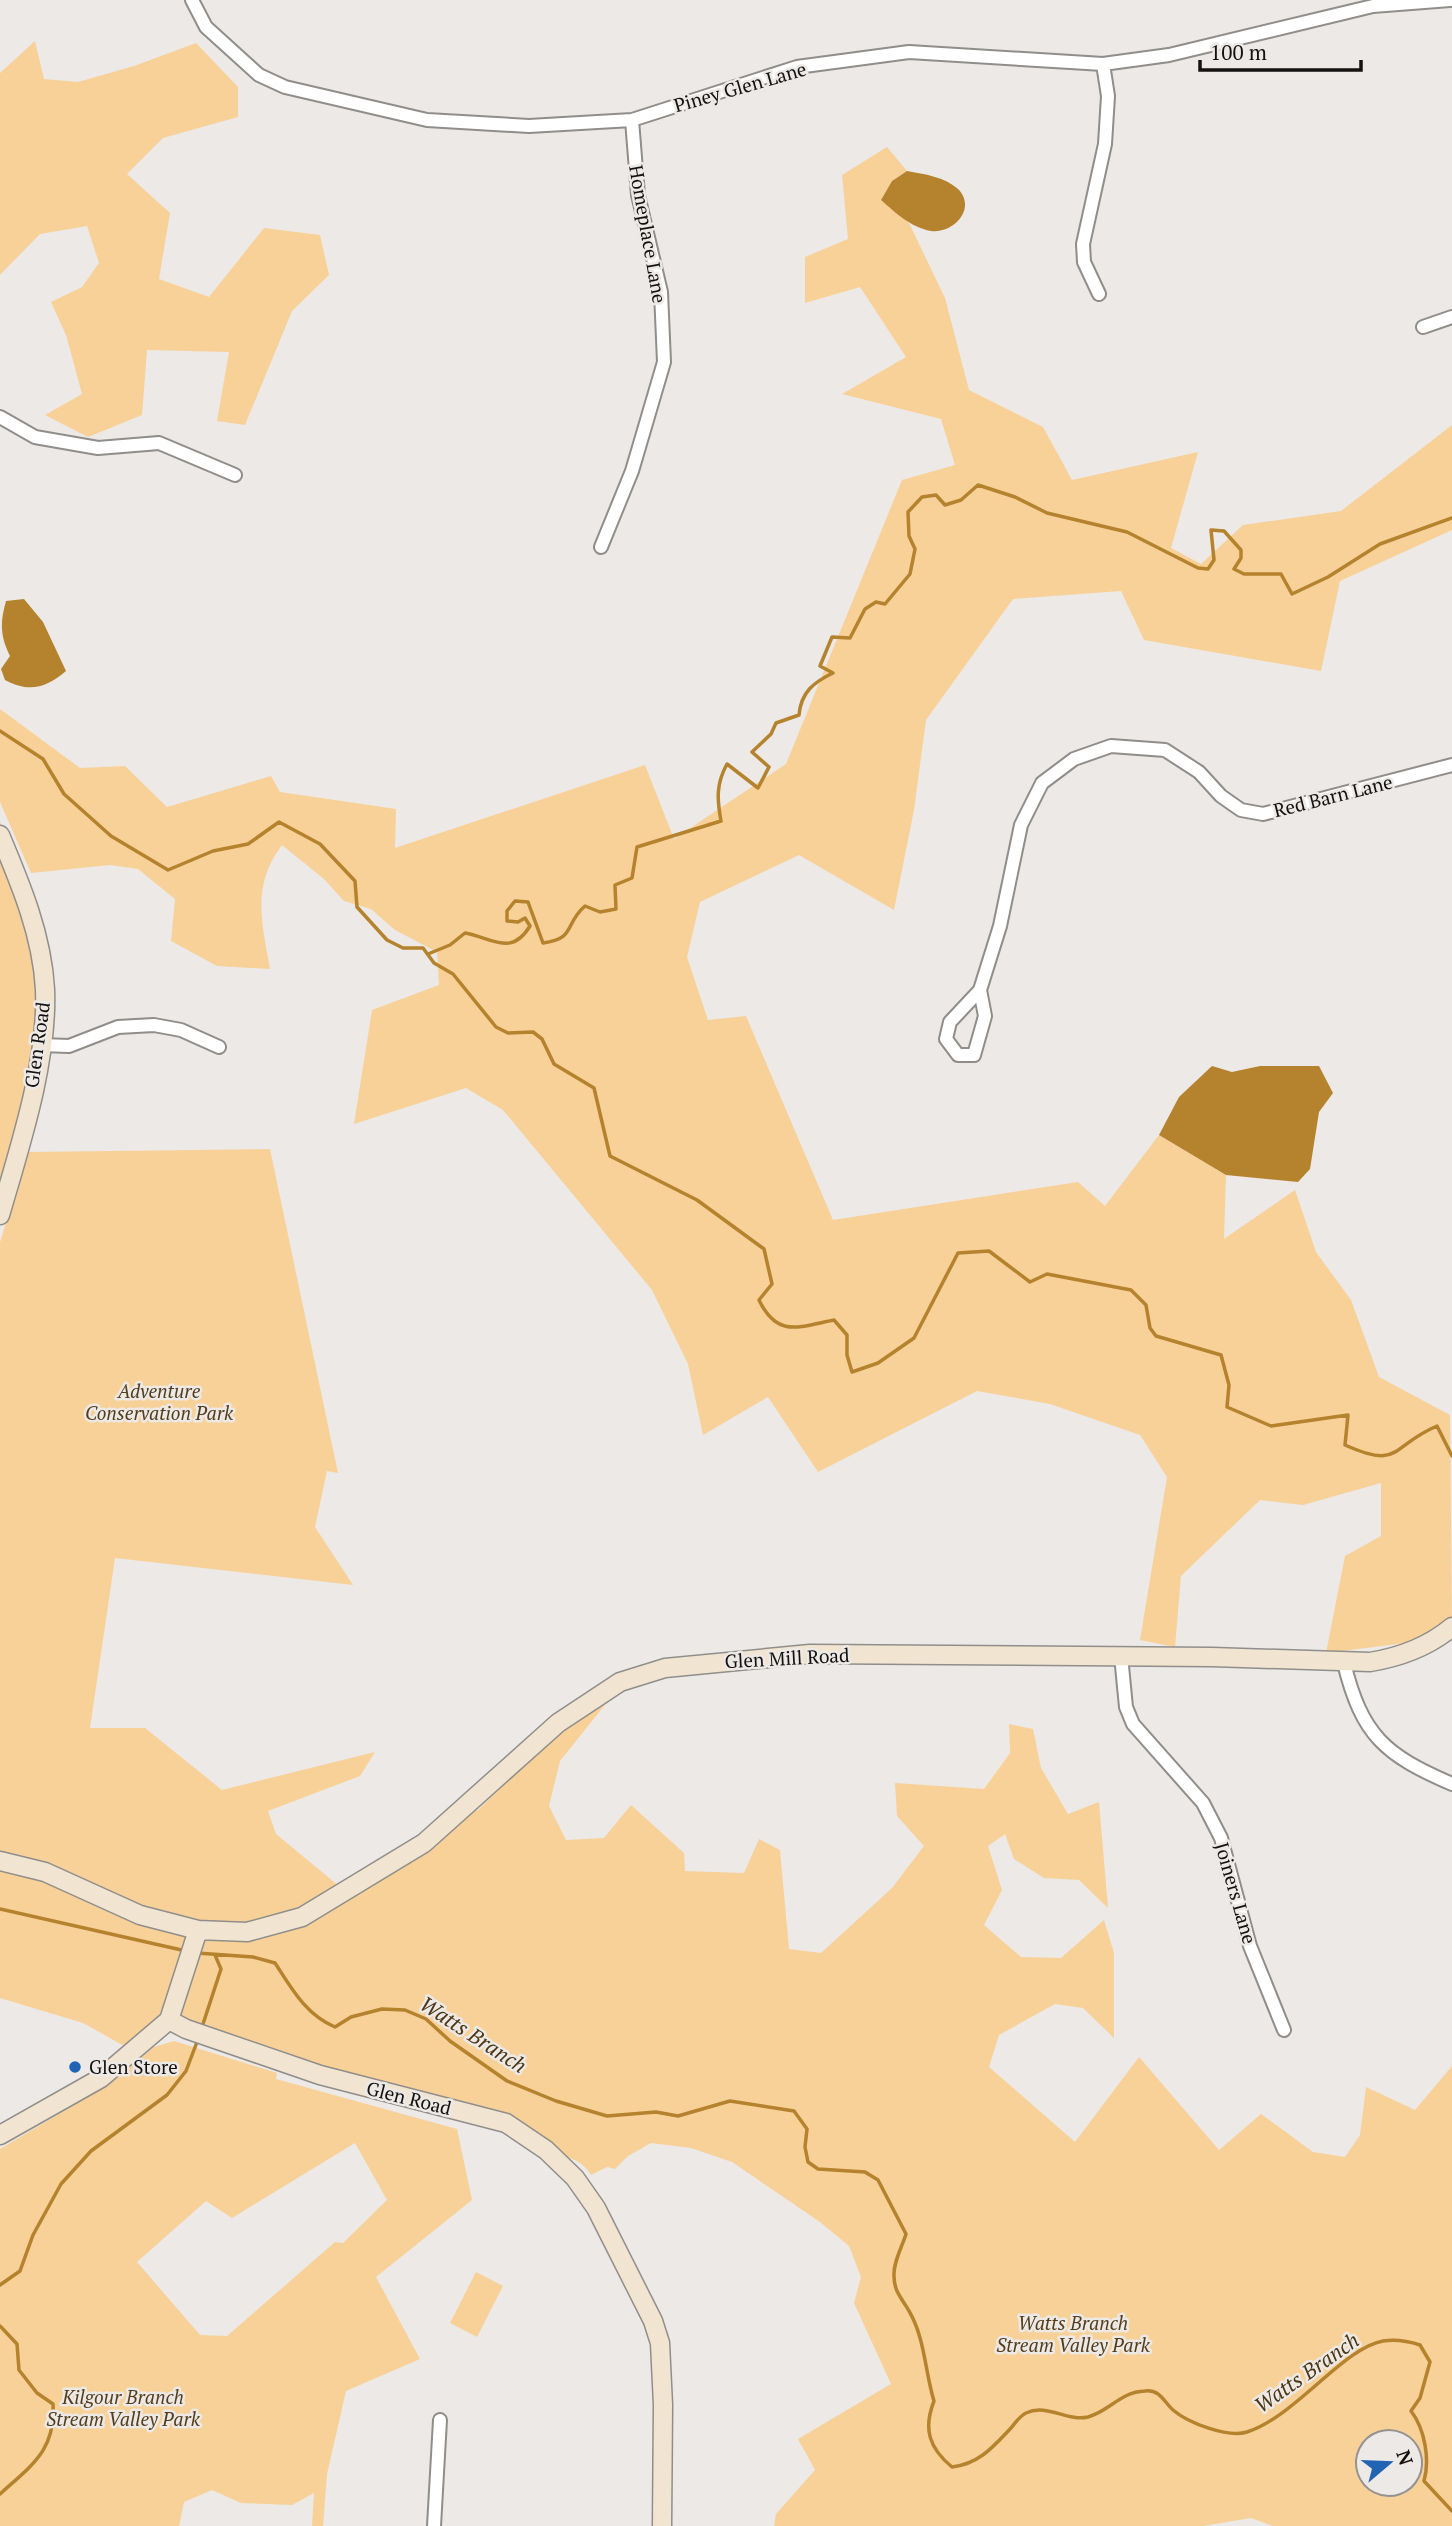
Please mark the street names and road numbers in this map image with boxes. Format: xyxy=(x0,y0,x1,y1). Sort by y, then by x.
street label: Piney Glen Lane xyxy=(671,56,809,117)
street label: Homeplace Lane xyxy=(624,163,673,305)
street label: Red Barn Lane xyxy=(1271,769,1395,822)
street label: Glen Road xyxy=(18,1000,55,1090)
street label: Glen Mill Road xyxy=(724,1642,850,1673)
street label: Joiners Lane xyxy=(1210,1839,1263,1947)
street label: Glen Road xyxy=(364,2075,455,2120)

